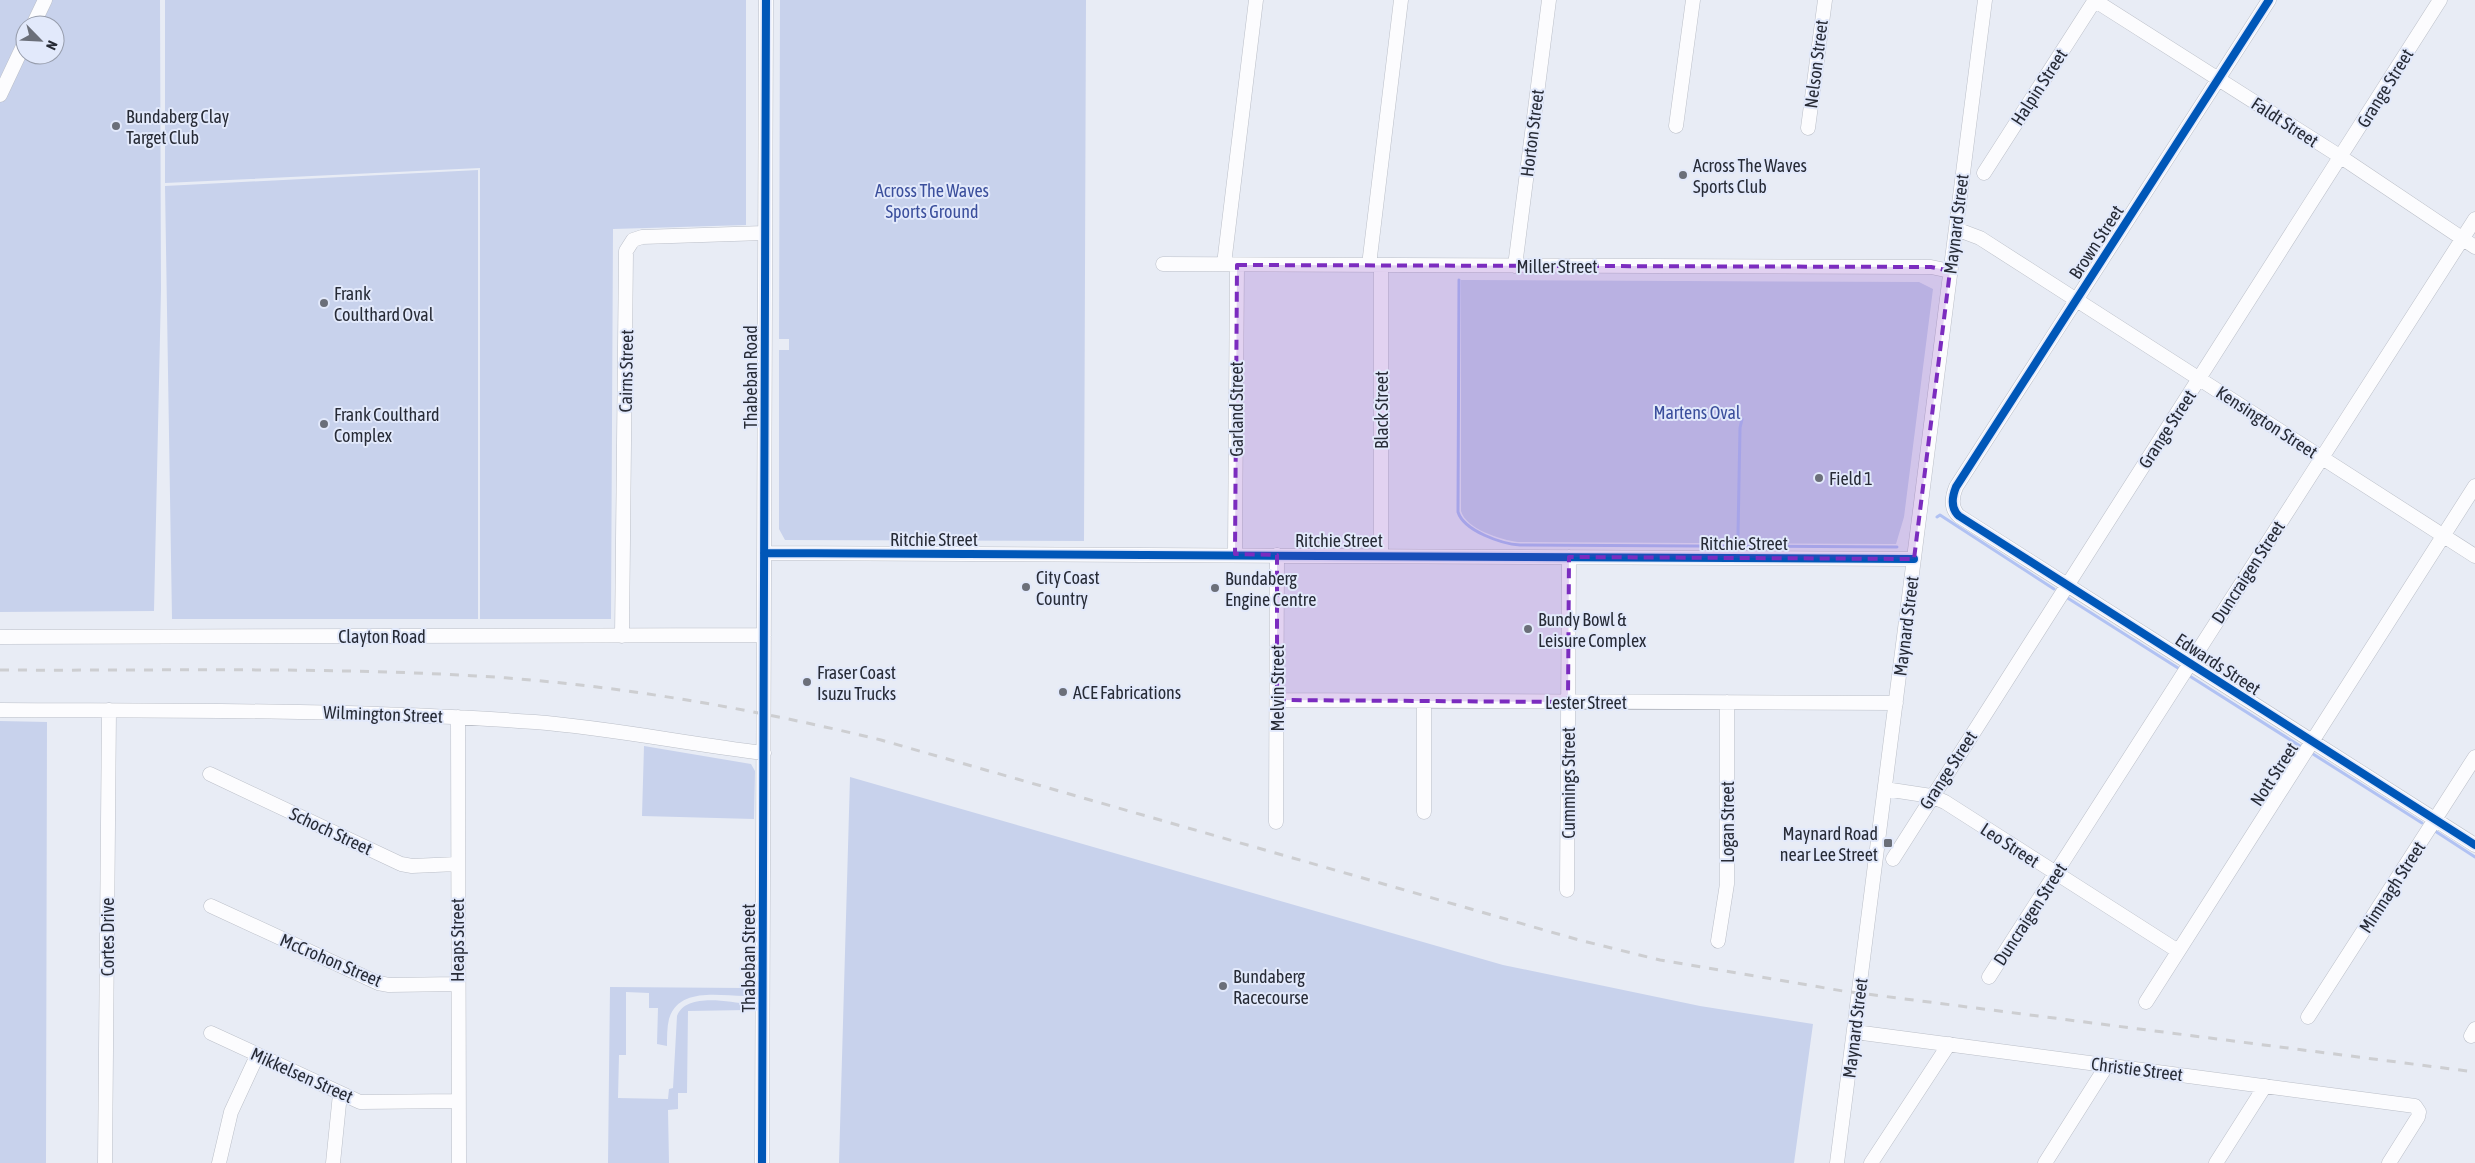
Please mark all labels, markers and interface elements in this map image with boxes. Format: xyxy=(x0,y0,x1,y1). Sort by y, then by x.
north arrow xyxy=(15,15,65,65)
street label: Nelson Street xyxy=(1800,19,1832,109)
text: N xyxy=(43,38,61,52)
street label: Halpin Street xyxy=(2007,45,2071,129)
street label: Grange Street xyxy=(2352,45,2418,131)
street label: Horton Street xyxy=(1516,88,1548,178)
street label: Faldt Street xyxy=(2248,93,2322,151)
place label: Bundaberg Clay Target Club xyxy=(126,106,229,148)
marker: Bundaberg Clay Target Club xyxy=(110,120,122,132)
place label: Across The Waves Sports Club xyxy=(1693,155,1807,197)
marker: Across The Waves Sports Club xyxy=(1677,169,1689,181)
street label: Maynard Street xyxy=(1939,173,1973,275)
park label: Across The Waves Sports Ground xyxy=(875,180,989,222)
street label: Brown Street xyxy=(2064,201,2128,283)
street label: Miller Street xyxy=(1517,256,1598,277)
place label: Frank Coulthard Oval xyxy=(334,283,434,325)
marker: Frank Coulthard Oval xyxy=(318,297,330,309)
street label: Thabeban Road xyxy=(740,325,761,429)
street label: Cairns Street xyxy=(615,329,637,413)
street label: Garland Street xyxy=(1226,361,1247,457)
street label: Black Street xyxy=(1371,371,1392,449)
street label: Kensington Street xyxy=(2212,381,2322,463)
street label: Grange Street xyxy=(2134,386,2200,472)
park label: Martens Oval xyxy=(1653,402,1741,423)
place label: Frank Coulthard Complex xyxy=(334,404,439,446)
marker: Frank Coulthard Complex xyxy=(318,418,330,430)
place label: Field 1 xyxy=(1829,468,1873,489)
marker: Field 1 xyxy=(1813,472,1825,484)
street label: Duncraigen Street xyxy=(2207,517,2289,627)
street label: Ritchie Street xyxy=(890,529,978,550)
street label: Ritchie Street xyxy=(1295,530,1383,551)
street label: Ritchie Street xyxy=(1700,533,1788,554)
place label: City Coast Country xyxy=(1036,567,1100,609)
place label: Bundaberg Engine Centre xyxy=(1225,568,1316,610)
street label: Maynard Street xyxy=(1889,575,1923,677)
marker: City Coast Country xyxy=(1020,581,1032,593)
marker: Bundaberg Engine Centre xyxy=(1209,582,1221,594)
place label: Bundy Bowl & Leisure Complex xyxy=(1538,609,1646,651)
marker: Bundy Bowl & Leisure Complex xyxy=(1522,623,1534,635)
street label: Clayton Road xyxy=(338,626,426,647)
street label: Edwards Street xyxy=(2171,629,2265,699)
street label: Melvin Street xyxy=(1267,644,1288,732)
place label: Fraser Coast Isuzu Trucks xyxy=(817,662,896,704)
marker: Fraser Coast Isuzu Trucks xyxy=(801,676,813,688)
place label: ACE Fabrications xyxy=(1073,682,1181,703)
marker: ACE Fabrications xyxy=(1057,686,1069,698)
street label: Lester Street xyxy=(1545,692,1627,713)
street label: Wilmington Street xyxy=(323,701,443,727)
street label: Cummings Street xyxy=(1558,727,1579,839)
street label: Grange Street xyxy=(1915,727,1981,813)
street label: Nott Street xyxy=(2246,738,2302,810)
street label: Logan Street xyxy=(1717,781,1738,863)
street label: Schoch Street xyxy=(286,803,376,859)
street label: Leo Street xyxy=(1977,818,2043,872)
place label: Maynard Road near Lee Street xyxy=(1780,823,1878,865)
marker: Maynard Road near Lee Street xyxy=(1882,837,1894,849)
street label: Mimnagh Street xyxy=(2355,837,2429,937)
street label: Duncraigen Street xyxy=(1989,859,2071,969)
street label: Cortes Drive xyxy=(97,898,118,976)
street label: Heaps Street xyxy=(447,898,468,982)
street label: Thabeban Street xyxy=(738,904,759,1012)
street label: McCrohon Street xyxy=(277,929,385,991)
place label: Bundaberg Racecourse xyxy=(1233,966,1309,1008)
street label: Maynard Street xyxy=(1838,977,1872,1079)
marker: Bundaberg Racecourse xyxy=(1217,980,1229,992)
street label: Mikkelsen Street xyxy=(248,1043,356,1107)
street label: Christie Street xyxy=(2090,1053,2184,1085)

